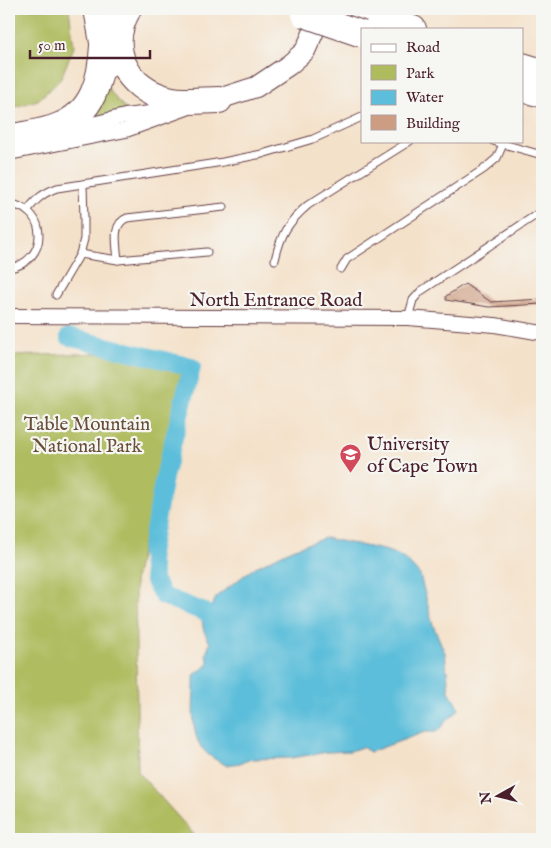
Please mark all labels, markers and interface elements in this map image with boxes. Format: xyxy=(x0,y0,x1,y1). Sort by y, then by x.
scale bar xyxy=(30,28,150,60)
legend xyxy=(361,28,524,142)
text: 50 m xyxy=(38,36,66,55)
text: Road xyxy=(406,38,441,57)
text: Park xyxy=(406,64,436,83)
text: Water xyxy=(406,88,444,107)
text: Building xyxy=(406,114,461,133)
street label: North Entrance Road xyxy=(190,289,363,313)
park label: Table Mountain National Park xyxy=(24,413,150,459)
place label: University of Cape Town xyxy=(367,433,478,479)
school or university icon: University of Cape Town xyxy=(339,442,363,473)
north arrow xyxy=(474,770,524,820)
text: N xyxy=(476,790,496,806)

